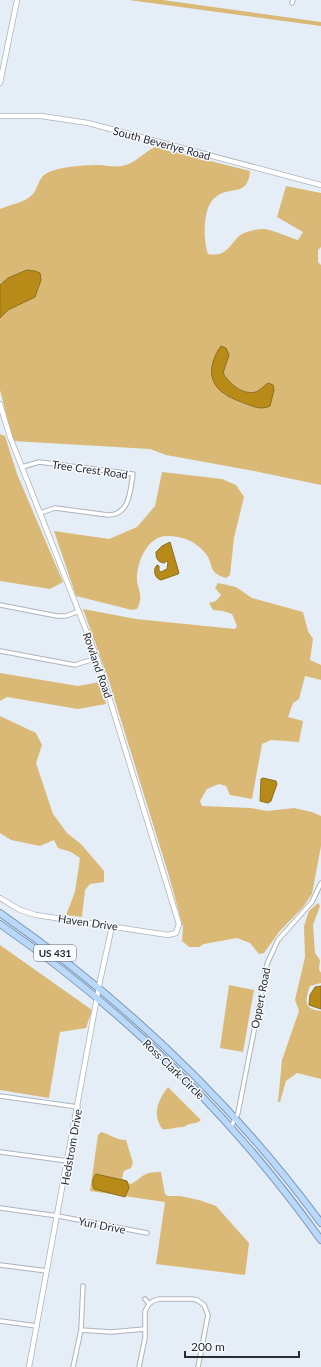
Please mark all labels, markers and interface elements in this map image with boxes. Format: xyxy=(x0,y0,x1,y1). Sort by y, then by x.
street label: South Beverlye Road xyxy=(112,124,212,162)
street label: Tree Crest Road xyxy=(51,457,129,481)
street label: Rowland Road xyxy=(81,630,115,700)
street label: Haven Drive xyxy=(57,911,119,933)
road number: US 431 xyxy=(34,945,76,961)
street label: Oppert Road xyxy=(248,966,272,1030)
street label: Ross Clark Circle xyxy=(141,1036,208,1102)
street label: Hedstrom Drive xyxy=(58,1108,84,1186)
street label: Yuri Drive xyxy=(77,1214,127,1236)
scale bar xyxy=(185,1333,299,1359)
text: 200 m xyxy=(191,1339,225,1354)

